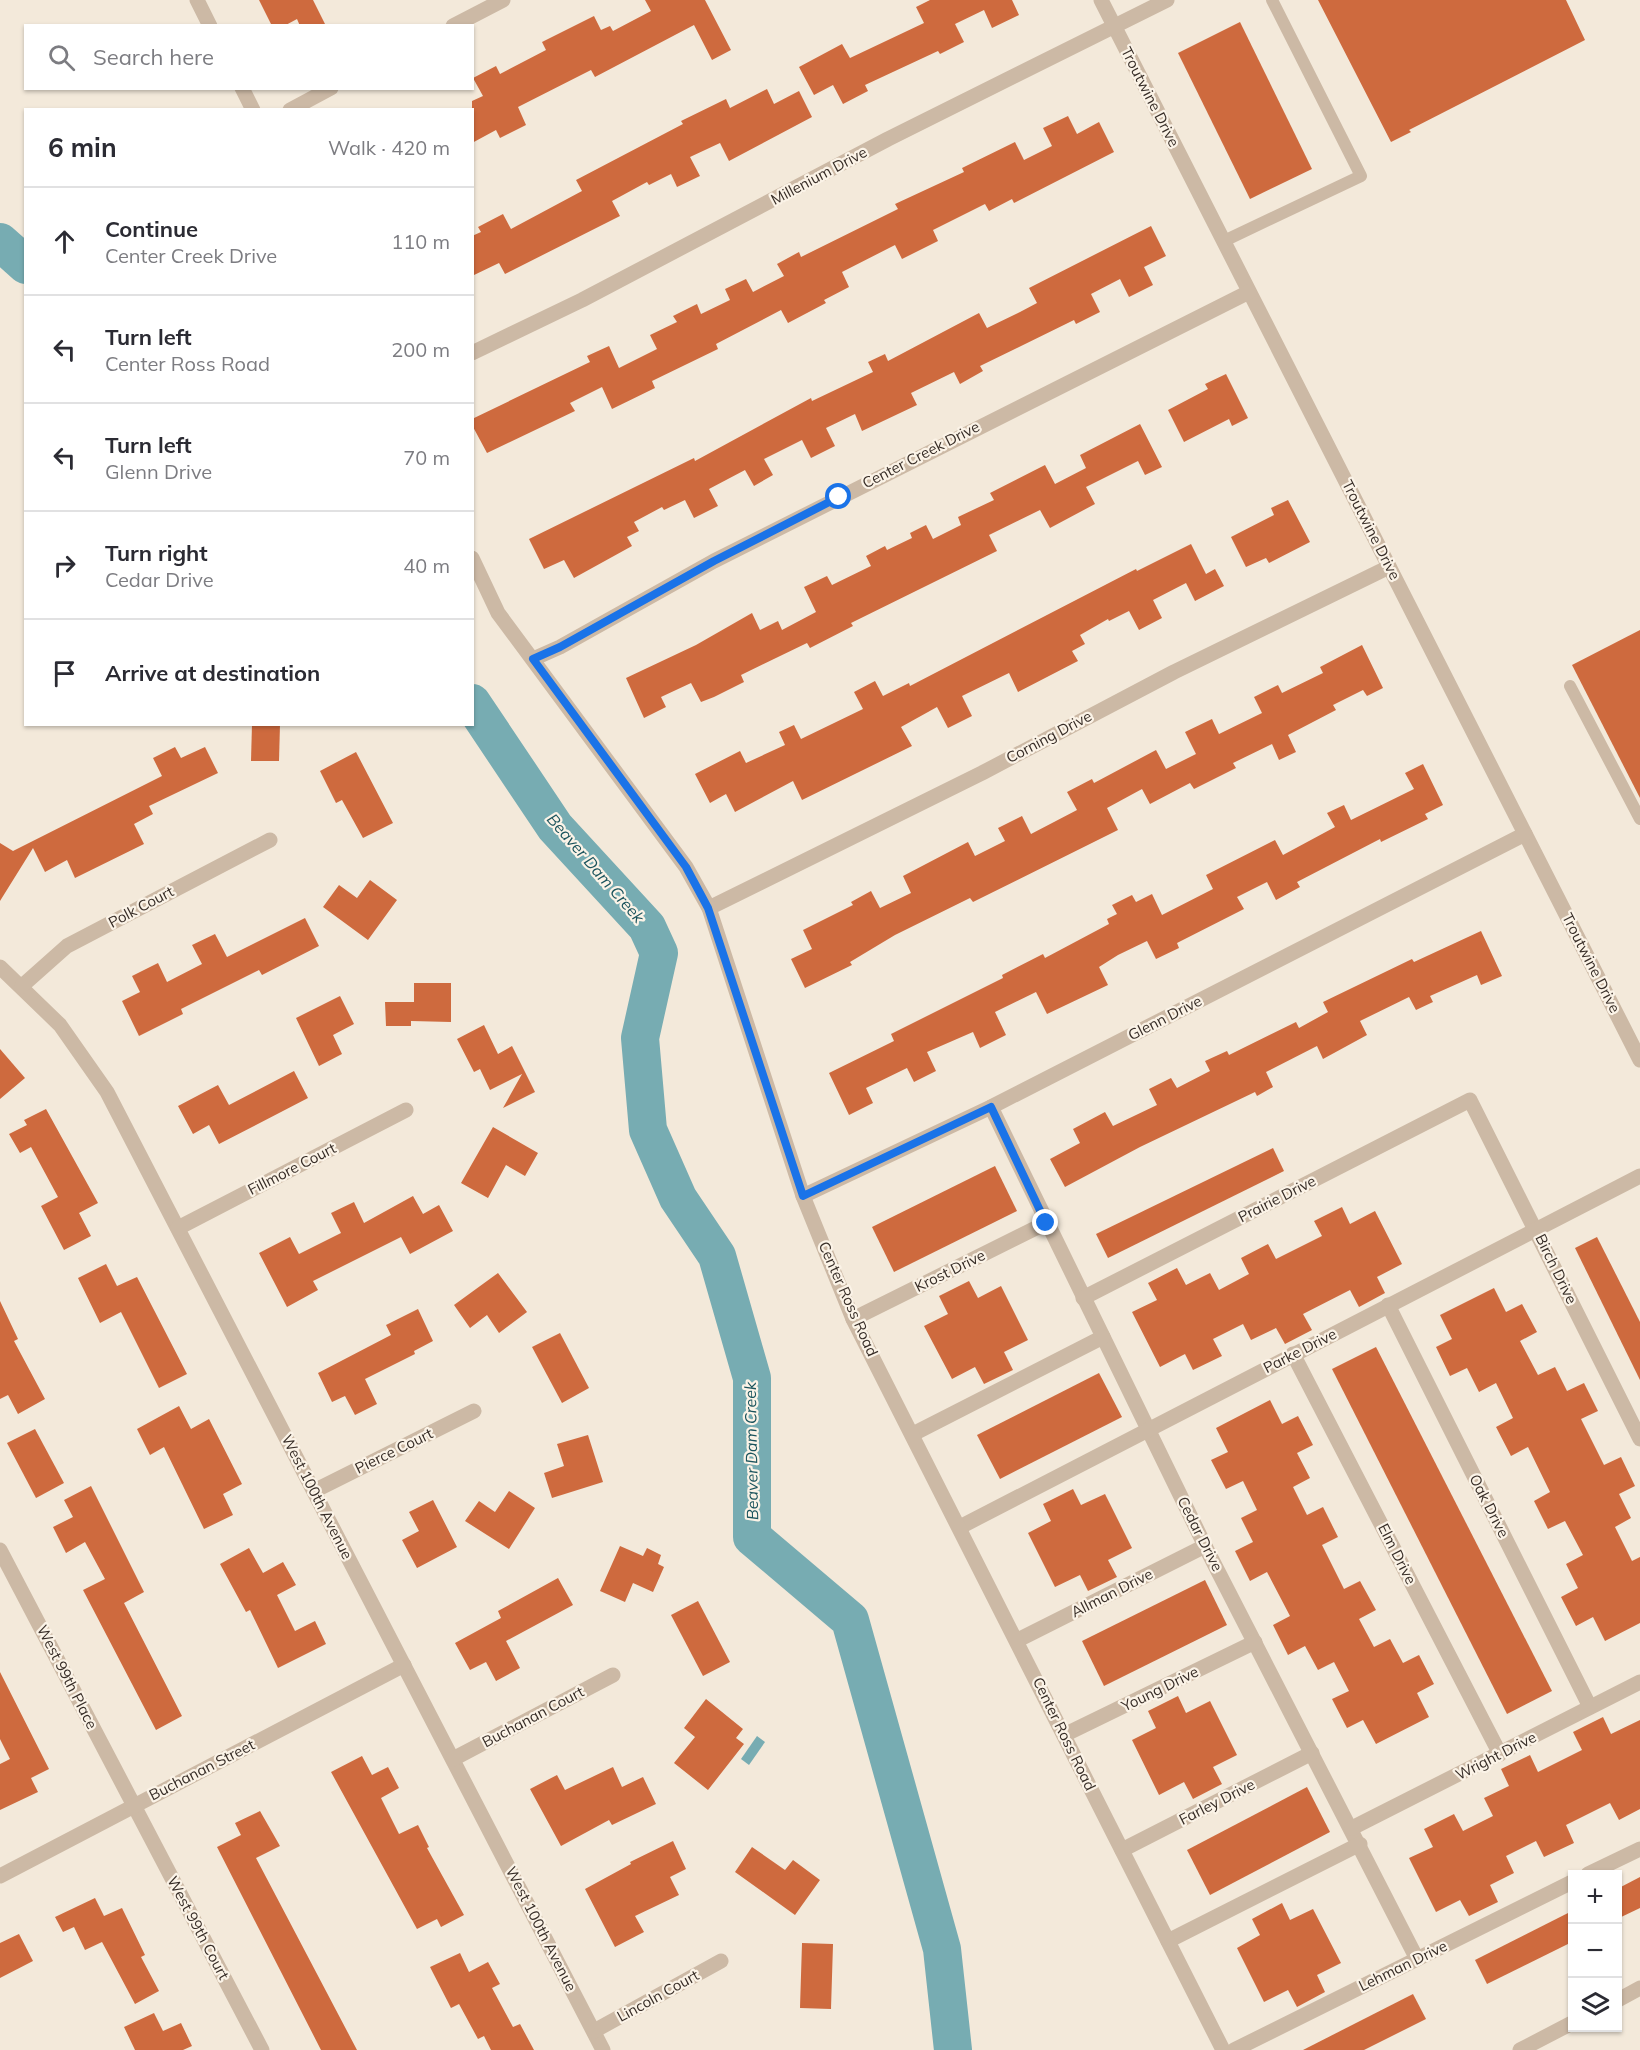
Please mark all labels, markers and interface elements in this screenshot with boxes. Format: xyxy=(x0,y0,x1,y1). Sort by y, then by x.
search box xyxy=(24,24,474,90)
icon: search xyxy=(45,41,78,74)
text: Search here xyxy=(93,43,214,71)
street label: Troutwine Drive xyxy=(1117,44,1184,150)
text: 6 min xyxy=(48,131,117,164)
text: Walk · 420 m xyxy=(328,135,450,160)
street label: Millenium Drive xyxy=(767,142,870,209)
text: Continue xyxy=(105,215,198,243)
icon: ahead xyxy=(48,225,81,258)
text: 110 m xyxy=(391,229,450,254)
text: Center Creek Drive xyxy=(105,243,277,268)
text: Turn left xyxy=(105,323,192,351)
icon: left xyxy=(48,333,81,366)
text: 200 m xyxy=(391,337,450,362)
text: Center Ross Road xyxy=(105,351,270,376)
street label: Center Creek Drive xyxy=(859,417,983,492)
text: Turn left xyxy=(105,431,192,459)
icon: left xyxy=(48,441,81,474)
text: 70 m xyxy=(403,445,450,470)
text: Glenn Drive xyxy=(105,459,212,484)
street label: Troutwine Drive xyxy=(1338,477,1405,583)
route start xyxy=(825,483,851,509)
text: Turn right xyxy=(105,539,208,567)
icon: right xyxy=(48,549,81,582)
text: 40 m xyxy=(403,553,450,578)
text: Cedar Drive xyxy=(105,567,214,592)
icon: arrive xyxy=(48,657,81,690)
text: Arrive at destination xyxy=(105,659,320,687)
street label: Corning Drive xyxy=(1003,706,1095,767)
water label: Beaver Dam Creek xyxy=(543,809,649,927)
street label: Polk Court xyxy=(105,881,177,932)
street label: Troutwine Drive xyxy=(1558,910,1625,1016)
street label: Glenn Drive xyxy=(1125,991,1205,1044)
street label: Fillmore Court xyxy=(245,1138,339,1199)
street label: Prairie Drive xyxy=(1235,1171,1319,1226)
route end xyxy=(1032,1209,1058,1235)
street label: Birch Drive xyxy=(1531,1231,1582,1307)
street label: Center Ross Road xyxy=(815,1238,882,1359)
street label: Krost Drive xyxy=(911,1245,988,1296)
street label: Parke Drive xyxy=(1260,1324,1340,1377)
water label: Beaver Dam Creek xyxy=(740,1381,762,1520)
street label: Pierce Court xyxy=(352,1424,436,1478)
street label: West 100th Avenue xyxy=(278,1431,357,1562)
street label: Oak Drive xyxy=(1465,1471,1513,1541)
street label: Cedar Drive xyxy=(1173,1493,1227,1574)
street label: Elm Drive xyxy=(1374,1520,1421,1587)
street label: Allman Drive xyxy=(1068,1564,1156,1621)
street label: West 99th Place xyxy=(33,1622,102,1732)
street label: Young Drive xyxy=(1117,1662,1201,1716)
street label: Center Ross Road xyxy=(1029,1674,1100,1794)
street label: Buchanan Court xyxy=(479,1682,587,1751)
street label: Wright Drive xyxy=(1452,1727,1539,1784)
street label: Buchanan Street xyxy=(146,1735,258,1804)
street label: Farley Drive xyxy=(1176,1774,1258,1829)
street label: West 100th Avenue xyxy=(502,1863,581,1994)
map controls xyxy=(1568,1870,1622,2032)
button: + xyxy=(1568,1870,1622,1924)
street label: West 99th Court xyxy=(163,1873,234,1983)
button: − xyxy=(1568,1924,1622,1978)
street label: Lehman Drive xyxy=(1355,1936,1450,1995)
street label: Lincoln Court xyxy=(613,1965,702,2026)
button: layers xyxy=(1568,1978,1622,2032)

